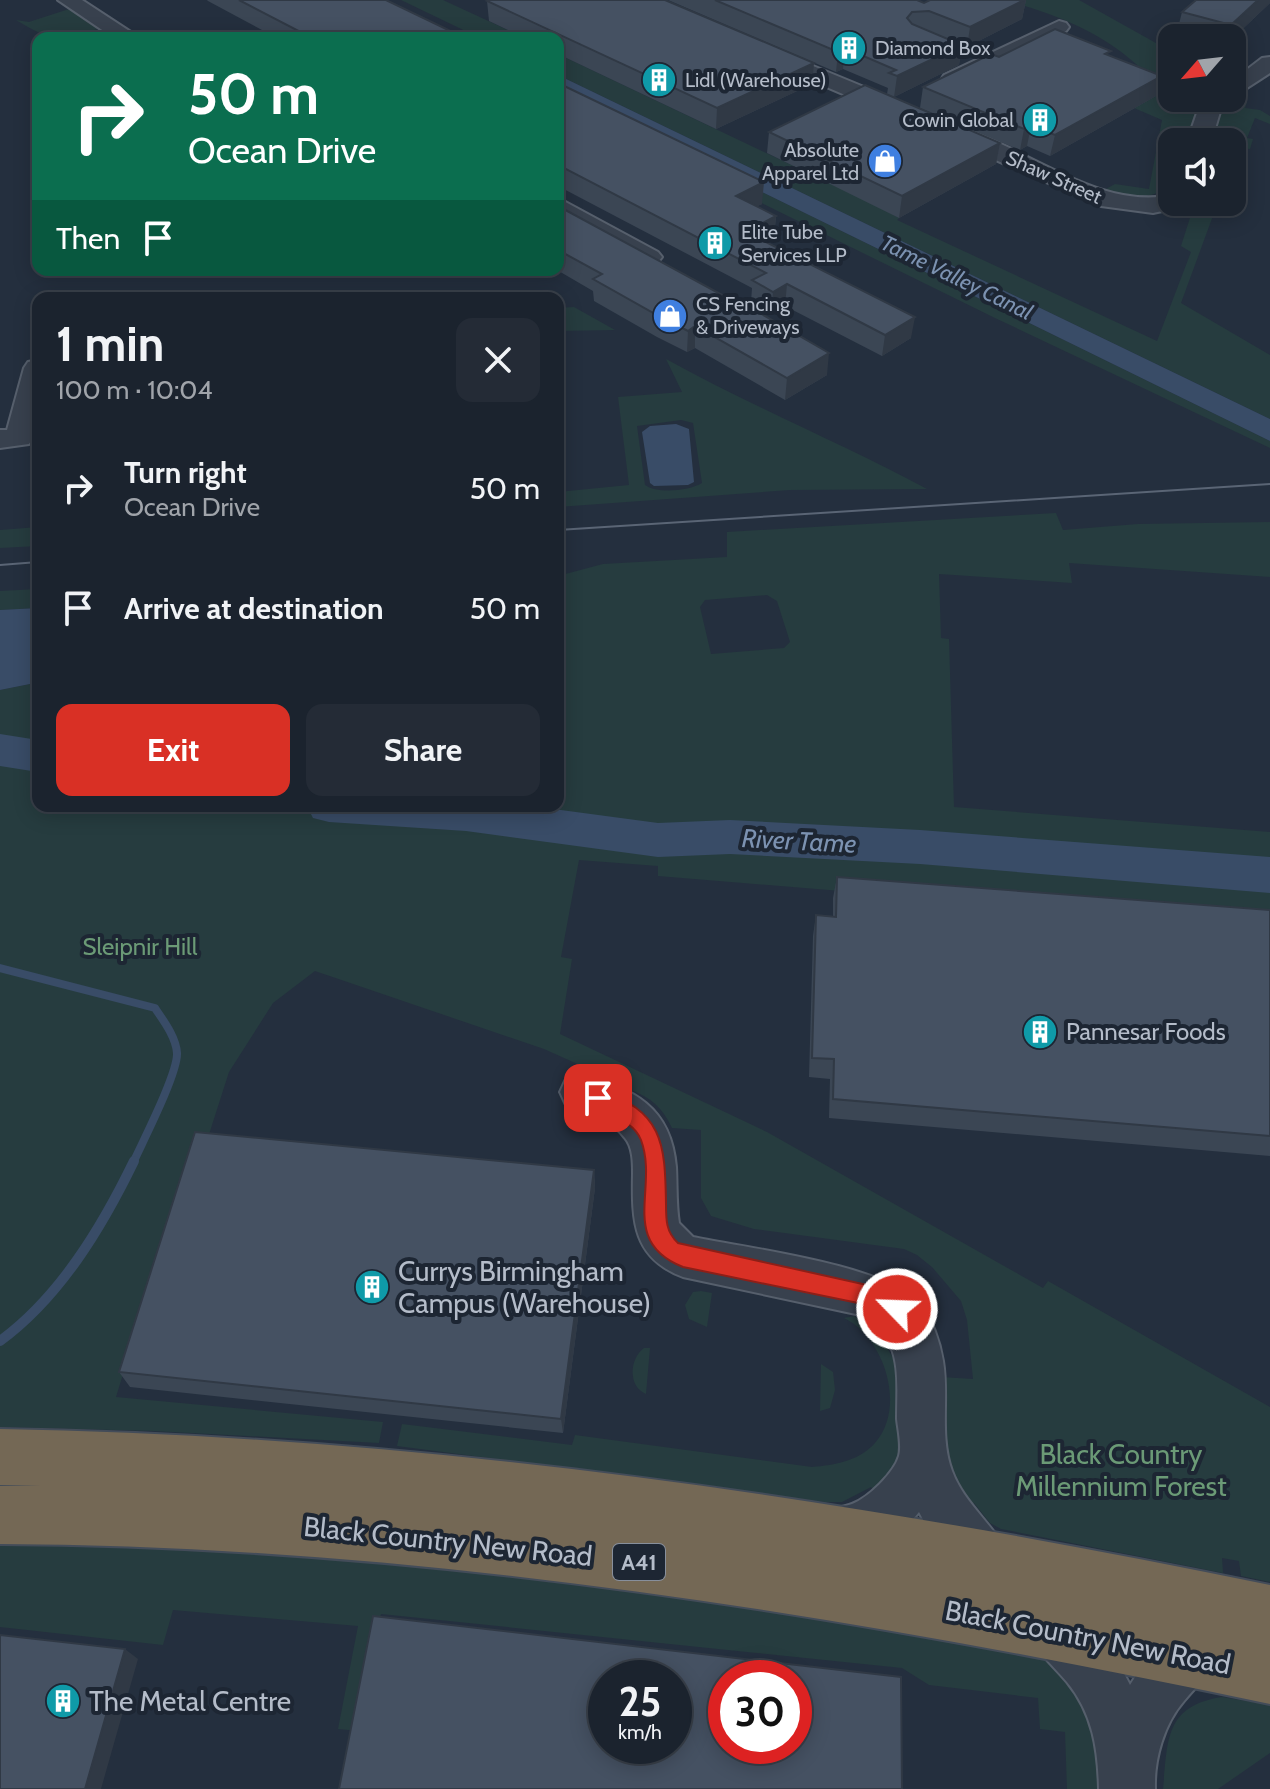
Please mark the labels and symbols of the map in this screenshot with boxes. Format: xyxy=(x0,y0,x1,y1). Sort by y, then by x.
north arrow xyxy=(1158,24,1246,112)
building icon: Diamond Box xyxy=(830,29,868,67)
place label: Diamond Box xyxy=(875,36,991,60)
building icon: Lidl (Warehouse) xyxy=(640,61,678,99)
place label: Lidl (Warehouse) xyxy=(685,68,826,92)
building icon: Cowin Global xyxy=(1021,101,1059,139)
place label: Cowin Global xyxy=(902,108,1014,132)
place label: Absolute Apparel Ltd xyxy=(762,138,859,185)
shop icon: Absolute Apparel Ltd xyxy=(866,142,904,180)
street label: Shaw Street xyxy=(1002,145,1106,209)
place label: Elite Tube Services LLP xyxy=(741,220,847,267)
building icon: Elite Tube Services LLP xyxy=(696,224,734,262)
water label: Tame Valley Canal xyxy=(877,229,1038,326)
place label: CS Fencing & Driveways xyxy=(696,292,800,339)
shop icon: CS Fencing & Driveways xyxy=(651,297,689,335)
water label: River Tame xyxy=(741,822,857,860)
park label: Sleipnir Hill xyxy=(83,932,198,961)
building icon: Pannesar Foods xyxy=(1021,1013,1059,1051)
place label: Pannesar Foods xyxy=(1066,1017,1226,1046)
pin xyxy=(564,1064,632,1132)
place label: Currys Birmingham Campus (Warehouse) xyxy=(398,1254,651,1320)
position arrow xyxy=(855,1267,939,1351)
building icon: Currys Birmingham Campus (Warehouse) xyxy=(353,1268,391,1306)
park label: Black Country Millennium Forest xyxy=(1015,1437,1227,1503)
street label: Black Country New Road xyxy=(302,1509,594,1573)
road number: A41 xyxy=(613,1544,665,1580)
street label: Black Country New Road xyxy=(942,1593,1234,1681)
speed limit sign: 30 xyxy=(708,1660,812,1764)
building icon: The Metal Centre xyxy=(44,1682,82,1720)
place label: The Metal Centre xyxy=(89,1684,291,1718)

